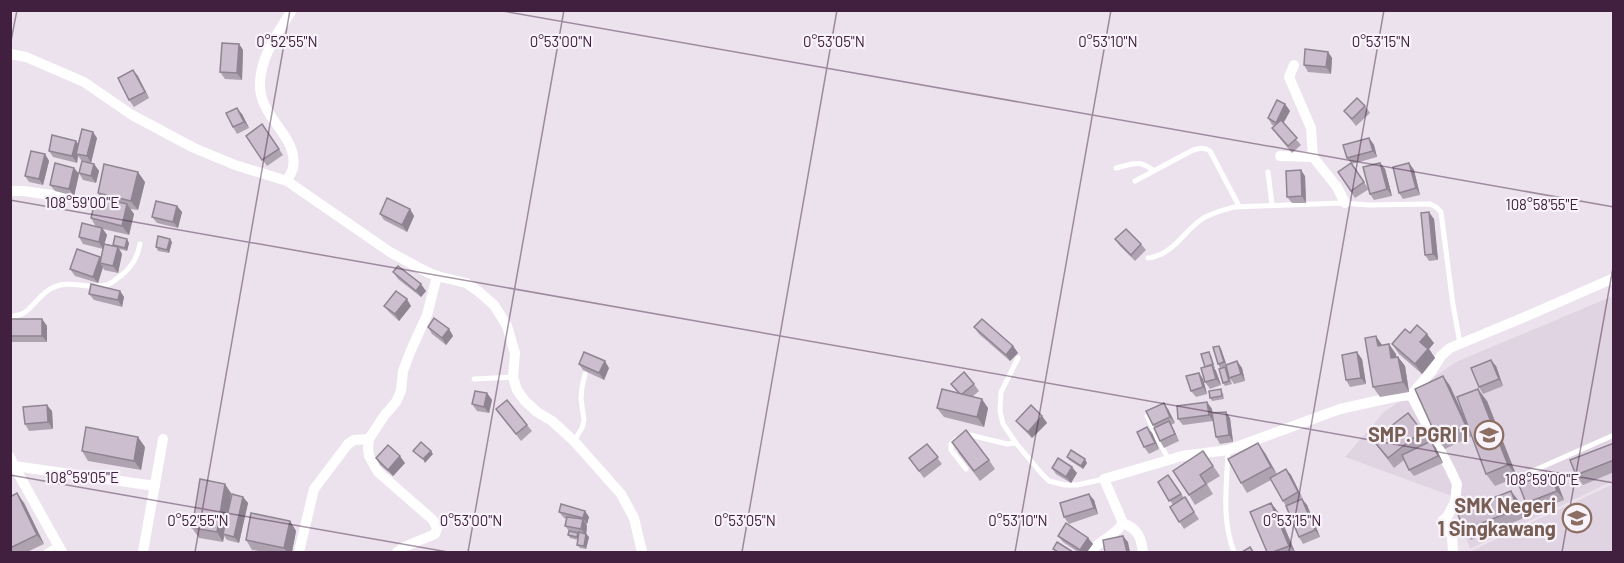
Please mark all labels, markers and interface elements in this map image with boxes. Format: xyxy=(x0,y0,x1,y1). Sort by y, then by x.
text: 0°52'55"N xyxy=(256,32,318,50)
text: 0°53'00"N xyxy=(530,32,592,50)
text: 0°53'05"N xyxy=(803,32,865,50)
text: 0°53'10"N xyxy=(1078,32,1138,50)
text: 0°53'15"N xyxy=(1352,32,1410,50)
text: 108°59'00"E xyxy=(45,193,119,211)
text: 108°58'55"E xyxy=(1505,195,1579,213)
school or university icon: SMP. PGRI 1 xyxy=(1473,419,1505,451)
place label: SMP. PGRI 1 xyxy=(1368,422,1468,446)
text: 108°59'05"E xyxy=(45,468,119,486)
text: 108°59'00"E xyxy=(1505,470,1579,488)
place label: SMK Negeri 1 Singkawang xyxy=(1438,493,1556,540)
school or university icon: SMK Negeri 1 Singkawang xyxy=(1561,502,1593,534)
text: 0°52'55"N xyxy=(167,511,229,529)
text: 0°53'00"N xyxy=(440,511,502,529)
text: 0°53'05"N xyxy=(714,511,776,529)
text: 0°53'10"N xyxy=(988,511,1048,529)
text: 0°53'15"N xyxy=(1263,511,1321,529)

